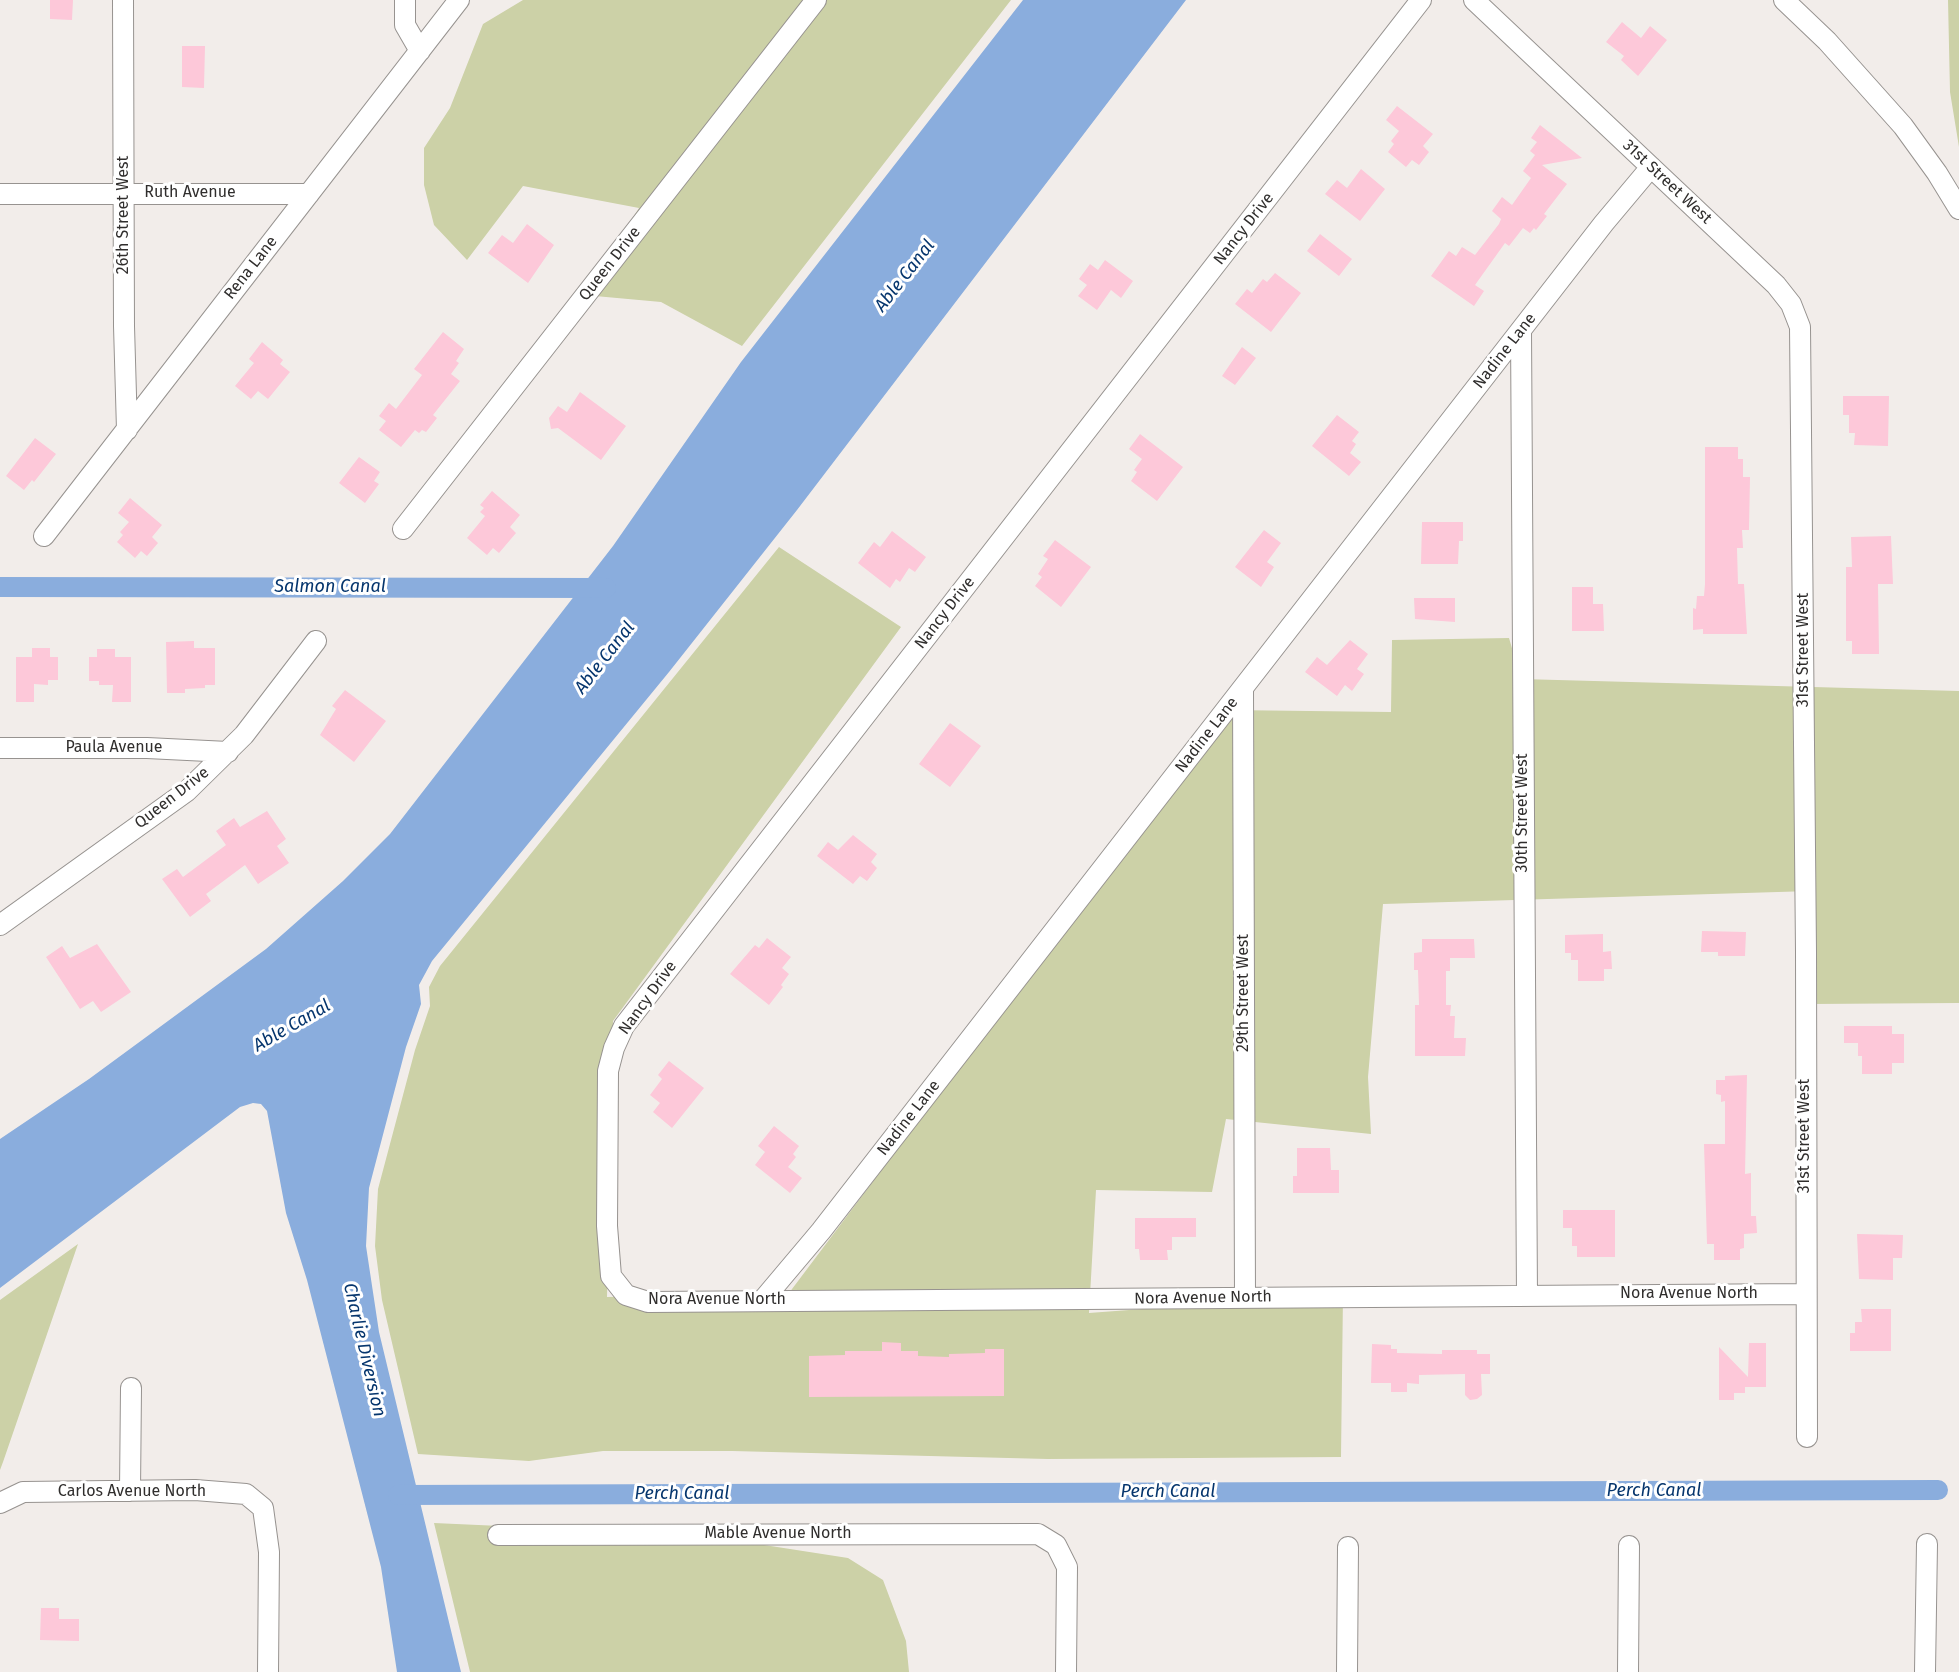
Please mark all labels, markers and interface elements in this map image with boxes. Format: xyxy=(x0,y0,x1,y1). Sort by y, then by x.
street label: 31st Street West xyxy=(1619,136,1715,228)
street label: 26th Street West xyxy=(114,156,134,274)
street label: Ruth Avenue xyxy=(144,183,236,203)
street label: Nancy Drive xyxy=(1210,189,1278,269)
street label: Queen Drive xyxy=(575,223,645,305)
street label: Rena Lane xyxy=(220,233,282,303)
water label: Able Canal xyxy=(870,236,940,316)
street label: Nadine Lane xyxy=(1470,309,1540,393)
street label: Nancy Drive xyxy=(911,573,979,653)
water label: Salmon Canal xyxy=(274,576,386,598)
street label: 31st Street West xyxy=(1794,593,1814,707)
water label: Able Canal xyxy=(570,618,640,698)
street label: Nadine Lane xyxy=(1172,693,1242,777)
street label: Paula Avenue xyxy=(65,738,163,758)
street label: 30th Street West xyxy=(1513,754,1533,872)
street label: Queen Drive xyxy=(131,763,213,833)
street label: 29th Street West xyxy=(1234,934,1254,1052)
street label: Nancy Drive xyxy=(615,957,681,1039)
water label: Able Canal xyxy=(250,995,334,1057)
street label: Nadine Lane xyxy=(874,1076,944,1160)
street label: 31st Street West xyxy=(1795,1079,1815,1193)
water label: Charlie Diversion xyxy=(338,1281,390,1419)
street label: Nora Avenue North xyxy=(1620,1284,1758,1304)
street label: Nora Avenue North xyxy=(1134,1287,1272,1309)
street label: Nora Avenue North xyxy=(648,1290,786,1310)
water label: Perch Canal xyxy=(1607,1480,1701,1502)
water label: Perch Canal xyxy=(1121,1481,1215,1503)
street label: Carlos Avenue North xyxy=(58,1482,206,1502)
water label: Perch Canal xyxy=(635,1483,729,1505)
street label: Mable Avenue North xyxy=(704,1524,852,1544)

